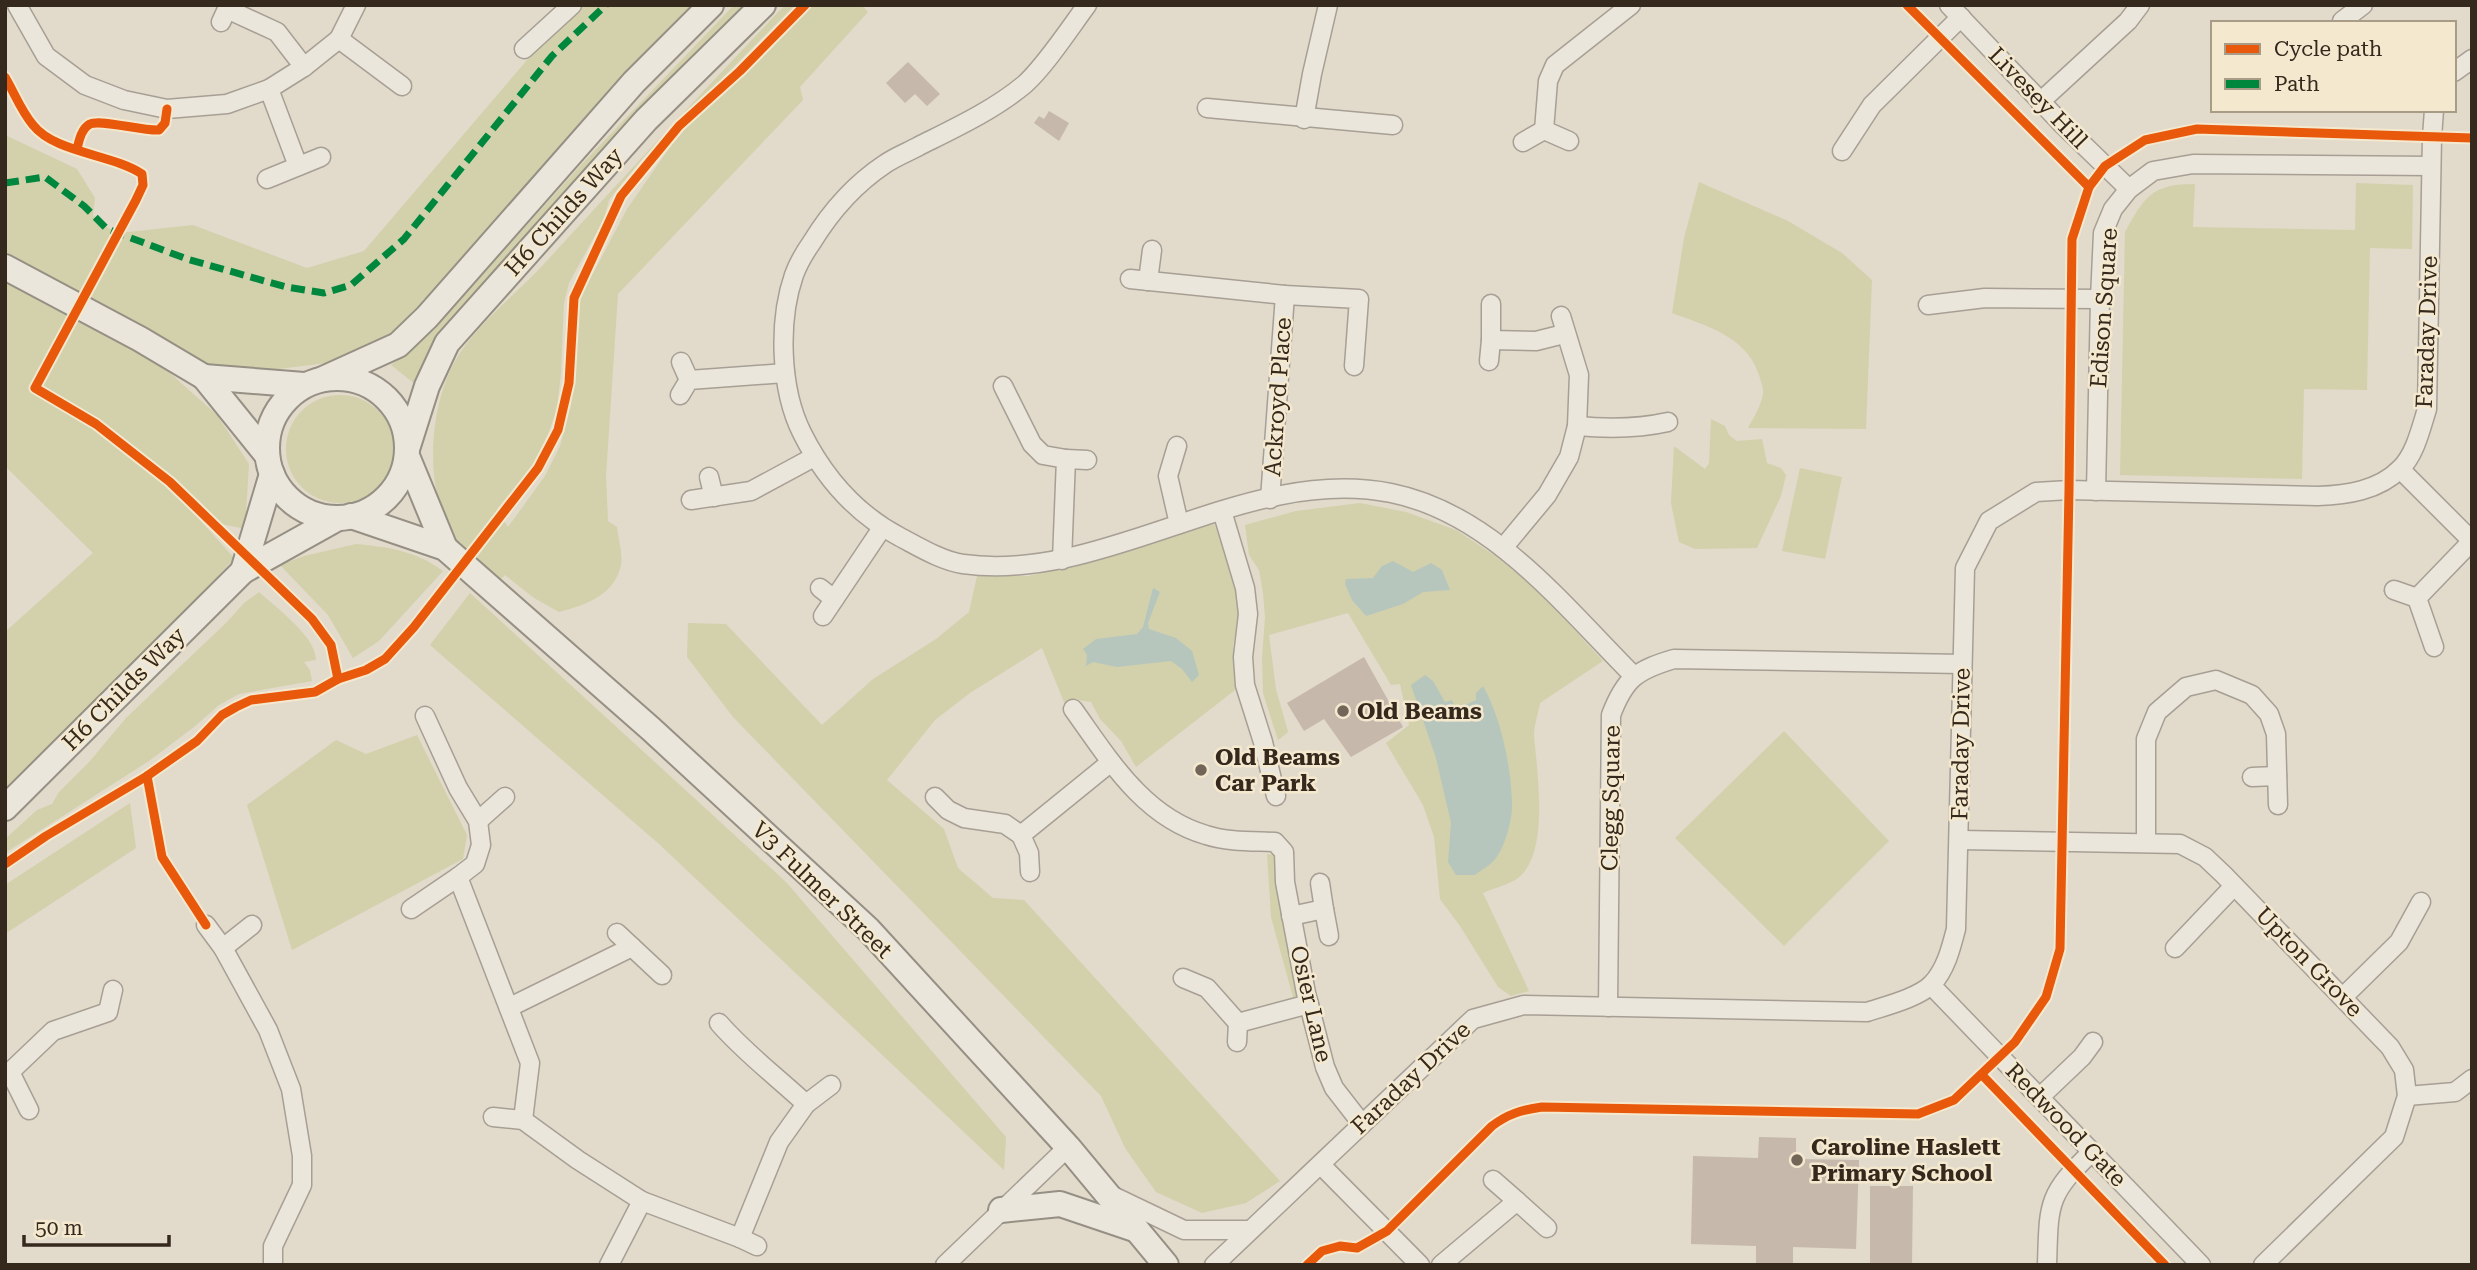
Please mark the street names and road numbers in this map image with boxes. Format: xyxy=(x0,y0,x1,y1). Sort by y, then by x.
street label: Livesey Hill xyxy=(1983,42,2093,154)
street label: H6 Childs Way xyxy=(499,142,629,282)
street label: Edison Square xyxy=(2085,227,2123,389)
street label: Faraday Drive xyxy=(2411,255,2443,409)
street label: Ackroyd Place xyxy=(1259,316,1297,478)
street label: H6 Childs Way xyxy=(57,622,191,756)
street label: Faraday Drive xyxy=(1946,667,1976,821)
street label: Clegg Square xyxy=(1596,725,1626,871)
street label: V3 Fulmer Street xyxy=(746,816,898,964)
street label: Upton Grove xyxy=(2250,901,2368,1023)
street label: Osier Lane xyxy=(1284,943,1338,1065)
street label: Faraday Drive xyxy=(1346,1016,1476,1140)
street label: Redwood Gate xyxy=(2000,1057,2132,1193)

